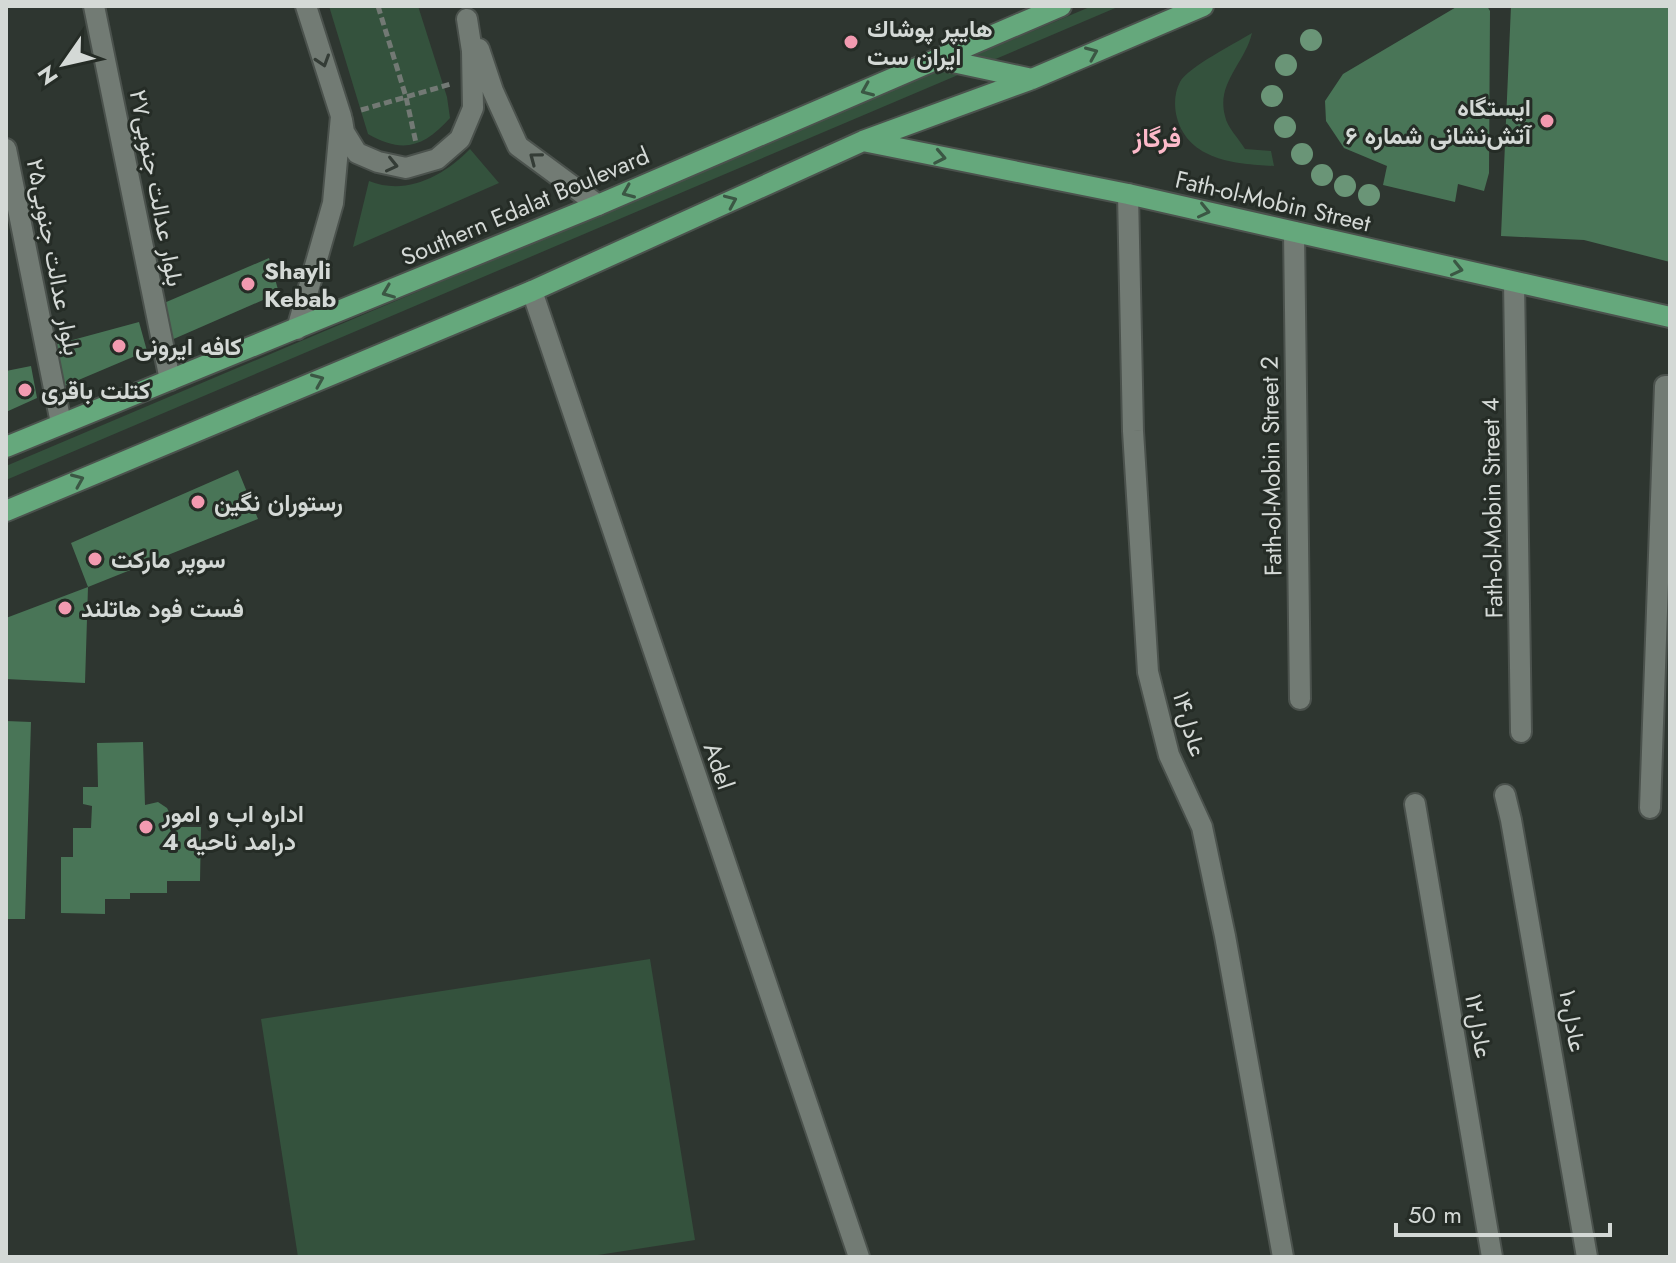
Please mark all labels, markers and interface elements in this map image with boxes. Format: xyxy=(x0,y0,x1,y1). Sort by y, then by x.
place label: هايپر پوشاك ايران ست xyxy=(867,11,993,74)
north arrow xyxy=(24,24,104,104)
marker: هايپر پوشاك ايران ست xyxy=(842,33,860,51)
one-way arrow xyxy=(1084,47,1098,63)
one-way arrow xyxy=(314,53,330,67)
text: N xyxy=(29,59,66,91)
one-way arrow xyxy=(861,80,875,96)
street label: بلوار عدالت جنوبی۲۷ xyxy=(121,86,193,290)
place label: ایستگاه آتش‌نشانی شماره ۶ xyxy=(1345,90,1533,153)
marker: ایستگاه آتش‌نشانی شماره ۶ xyxy=(1538,112,1556,130)
district label: فرگاز xyxy=(1132,119,1181,157)
street label: Southern Edalat Boulevard xyxy=(395,138,655,274)
one-way arrow xyxy=(933,147,946,164)
one-way arrow xyxy=(530,154,544,168)
street label: بلوار عدالت جنوبی۲۵ xyxy=(18,155,90,359)
one-way arrow xyxy=(384,156,398,173)
street label: Fath-ol-Mobin Street xyxy=(1172,162,1374,241)
one-way arrow xyxy=(622,183,636,199)
one-way arrow xyxy=(723,195,737,211)
one-way arrow xyxy=(1197,202,1210,219)
place label: Shayli Kebab xyxy=(264,253,337,316)
one-way arrow xyxy=(1450,260,1464,277)
marker: Shayli Kebab xyxy=(239,275,257,293)
one-way arrow xyxy=(382,282,396,298)
place label: کافه ایرونی xyxy=(135,329,242,364)
marker: کافه ایرونی xyxy=(110,337,128,355)
street label: Fath-ol-Mobin Street 2 xyxy=(1252,356,1290,576)
place label: کتلت باقری xyxy=(41,373,151,408)
one-way arrow xyxy=(310,374,324,390)
marker: کتلت باقری xyxy=(16,381,34,399)
street label: Fath-ol-Mobin Street 4 xyxy=(1473,397,1511,619)
one-way arrow xyxy=(70,474,84,490)
place label: رستوران نگین xyxy=(214,485,343,520)
marker: رستوران نگین xyxy=(189,493,207,511)
place label: سوپر مارکت xyxy=(111,542,226,577)
marker: سوپر مارکت xyxy=(86,550,104,568)
place label: فست فود هاتلند xyxy=(81,591,244,626)
marker: فست فود هاتلند xyxy=(56,599,74,617)
street label: عادل۱۴ xyxy=(1164,687,1216,761)
street label: Adel xyxy=(695,738,743,794)
place label: اداره اب و امور درامد ناحیه 4 xyxy=(161,796,304,859)
marker: اداره اب و امور درامد ناحیه 4 xyxy=(137,818,155,836)
street label: عادل۱۰ xyxy=(1550,987,1596,1055)
street label: عادل۱۲ xyxy=(1456,991,1502,1061)
scale bar xyxy=(1396,1187,1610,1237)
text: 50 m xyxy=(1408,1197,1462,1232)

